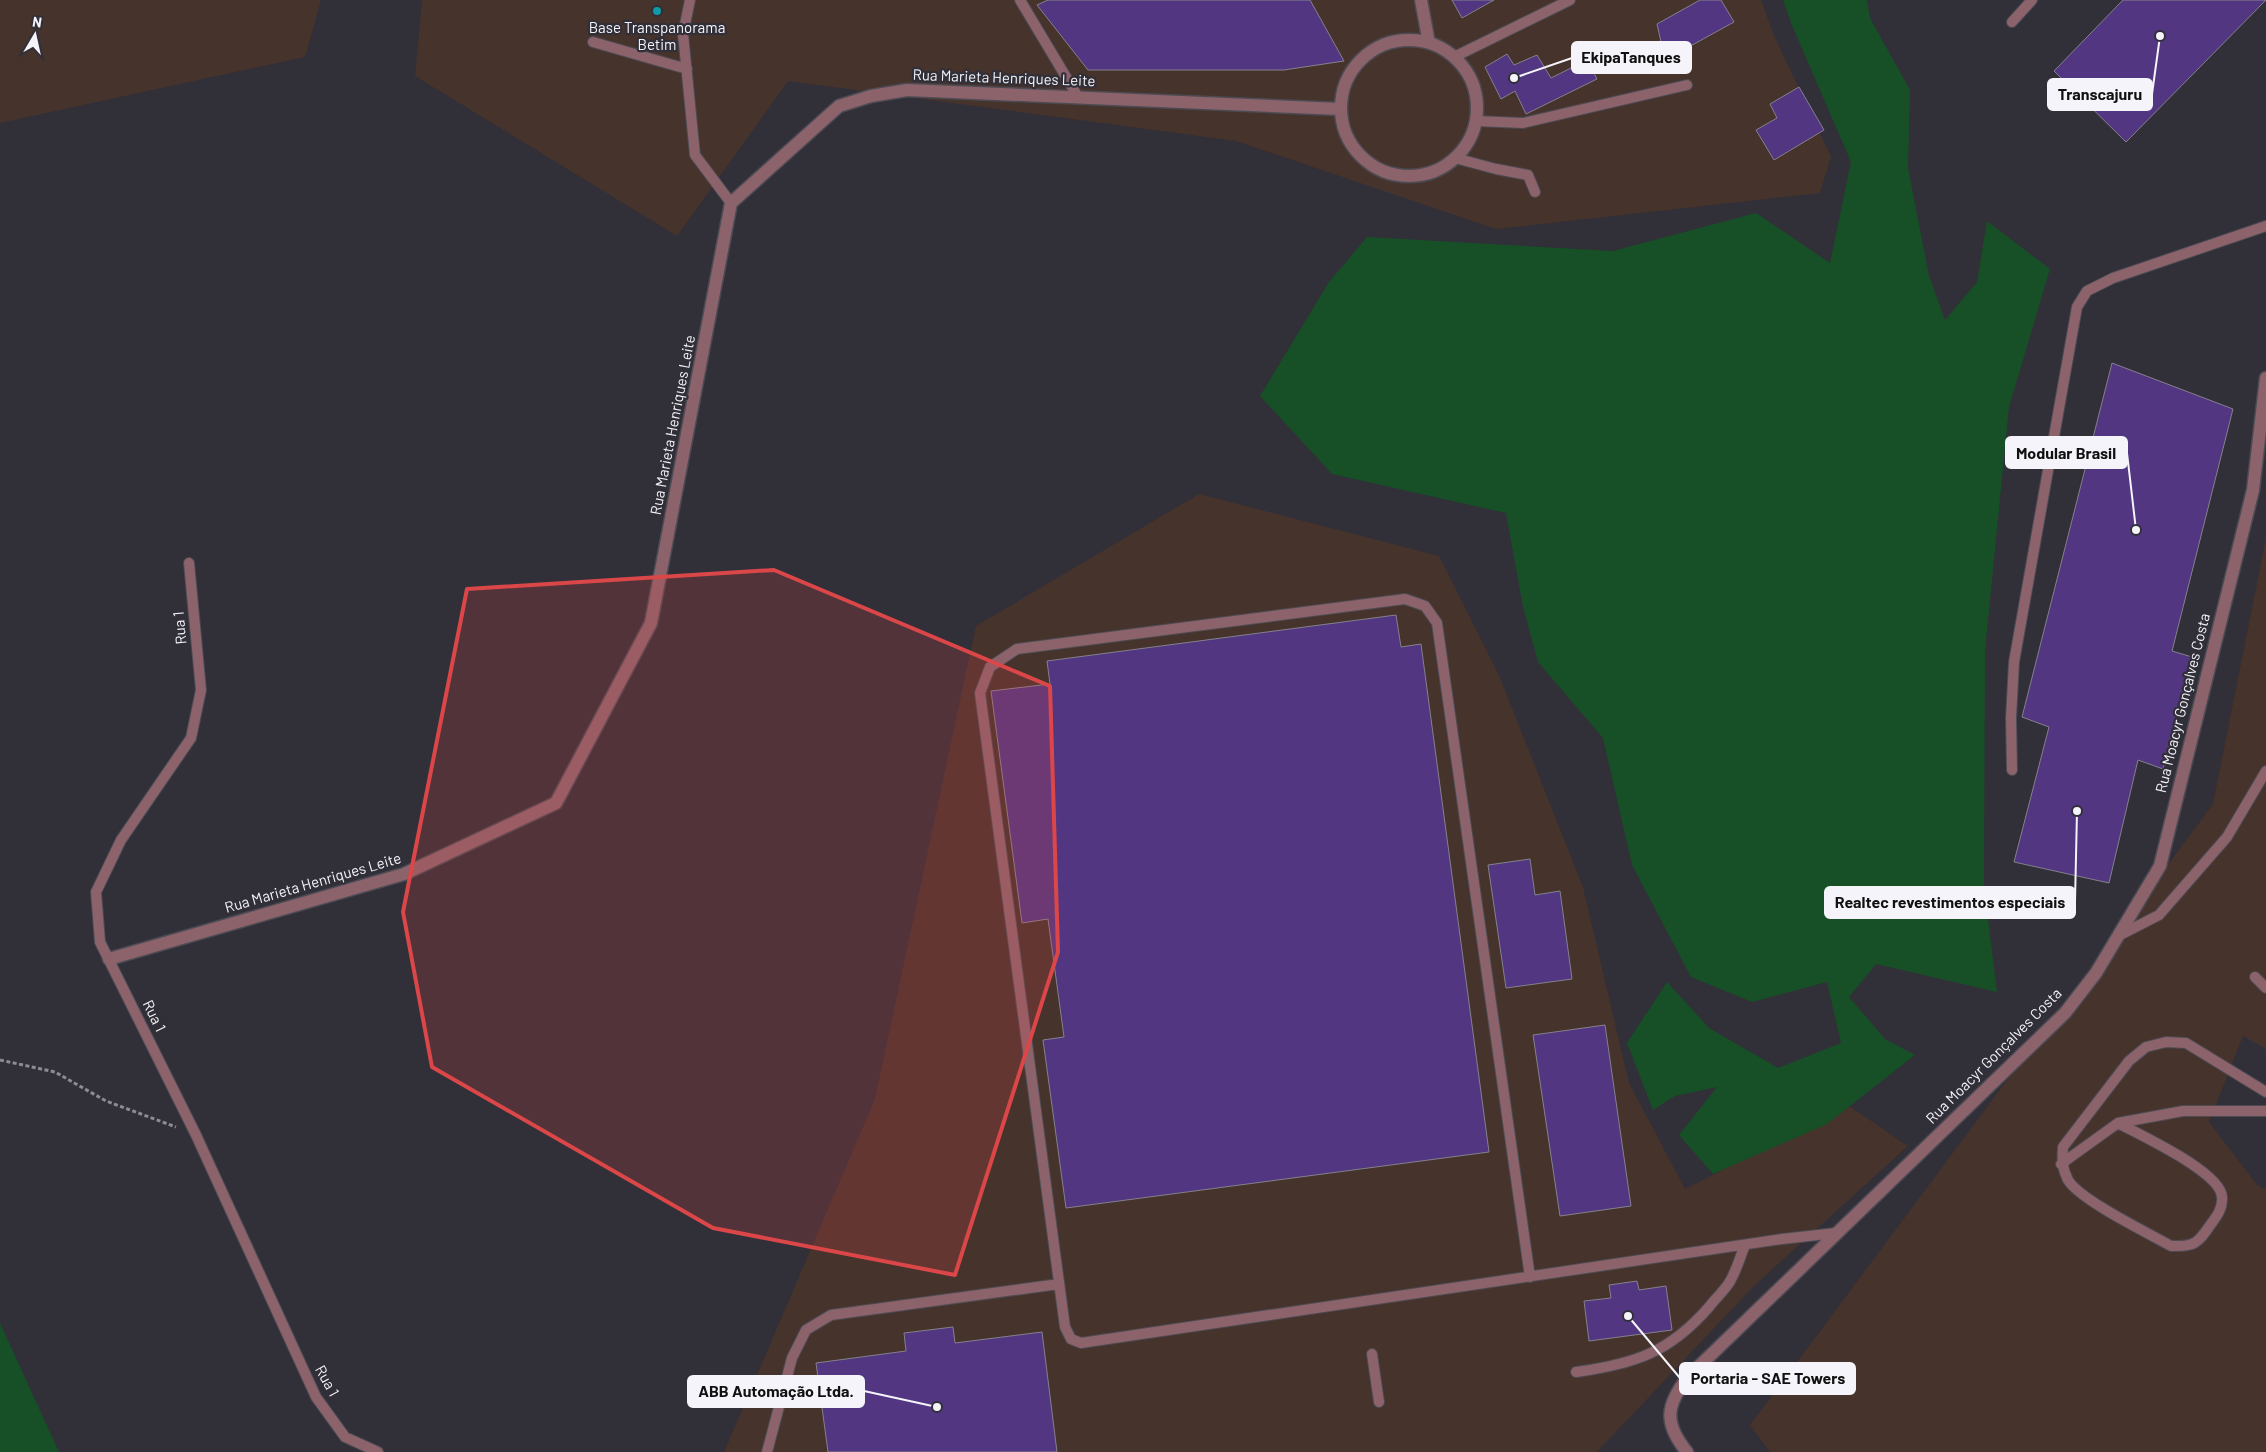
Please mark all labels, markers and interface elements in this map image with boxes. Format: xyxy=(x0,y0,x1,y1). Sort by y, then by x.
marker: Base Transpanorama Betim xyxy=(651,5,663,17)
north arrow xyxy=(10,10,60,60)
text: N xyxy=(31,13,43,31)
place label: Base Transpanorama Betim xyxy=(589,18,725,53)
callout: EkipaTanques xyxy=(1572,42,1691,73)
text: EkipaTanques xyxy=(1581,47,1681,66)
street label: Rua Marieta Henriques Leite xyxy=(912,65,1096,89)
callout: Transcajuru xyxy=(2048,79,2152,110)
text: Transcajuru xyxy=(2058,84,2142,103)
street label: Rua Marieta Henriques Leite xyxy=(646,333,698,516)
callout: Modular Brasil xyxy=(2006,437,2127,468)
text: Modular Brasil xyxy=(2016,443,2116,462)
street label: Rua 1 xyxy=(169,611,189,645)
street label: Rua Moacyr Gonçalves Costa xyxy=(2151,611,2213,794)
street label: Rua Marieta Henriques Leite xyxy=(222,848,403,916)
callout: Realtec revestimentos especiais xyxy=(1825,887,2075,918)
text: Realtec revestimentos especiais xyxy=(1835,892,2065,911)
street label: Rua Moacyr Gonçalves Costa xyxy=(1922,984,2065,1127)
street label: Rua 1 xyxy=(140,997,170,1034)
street label: Rua 1 xyxy=(312,1362,344,1399)
callout: Portaria - SAE Towers xyxy=(1680,1363,1855,1394)
text: Portaria - SAE Towers xyxy=(1691,1368,1845,1387)
callout: ABB Automação Ltda. xyxy=(688,1376,864,1407)
text: ABB Automação Ltda. xyxy=(698,1381,854,1400)

